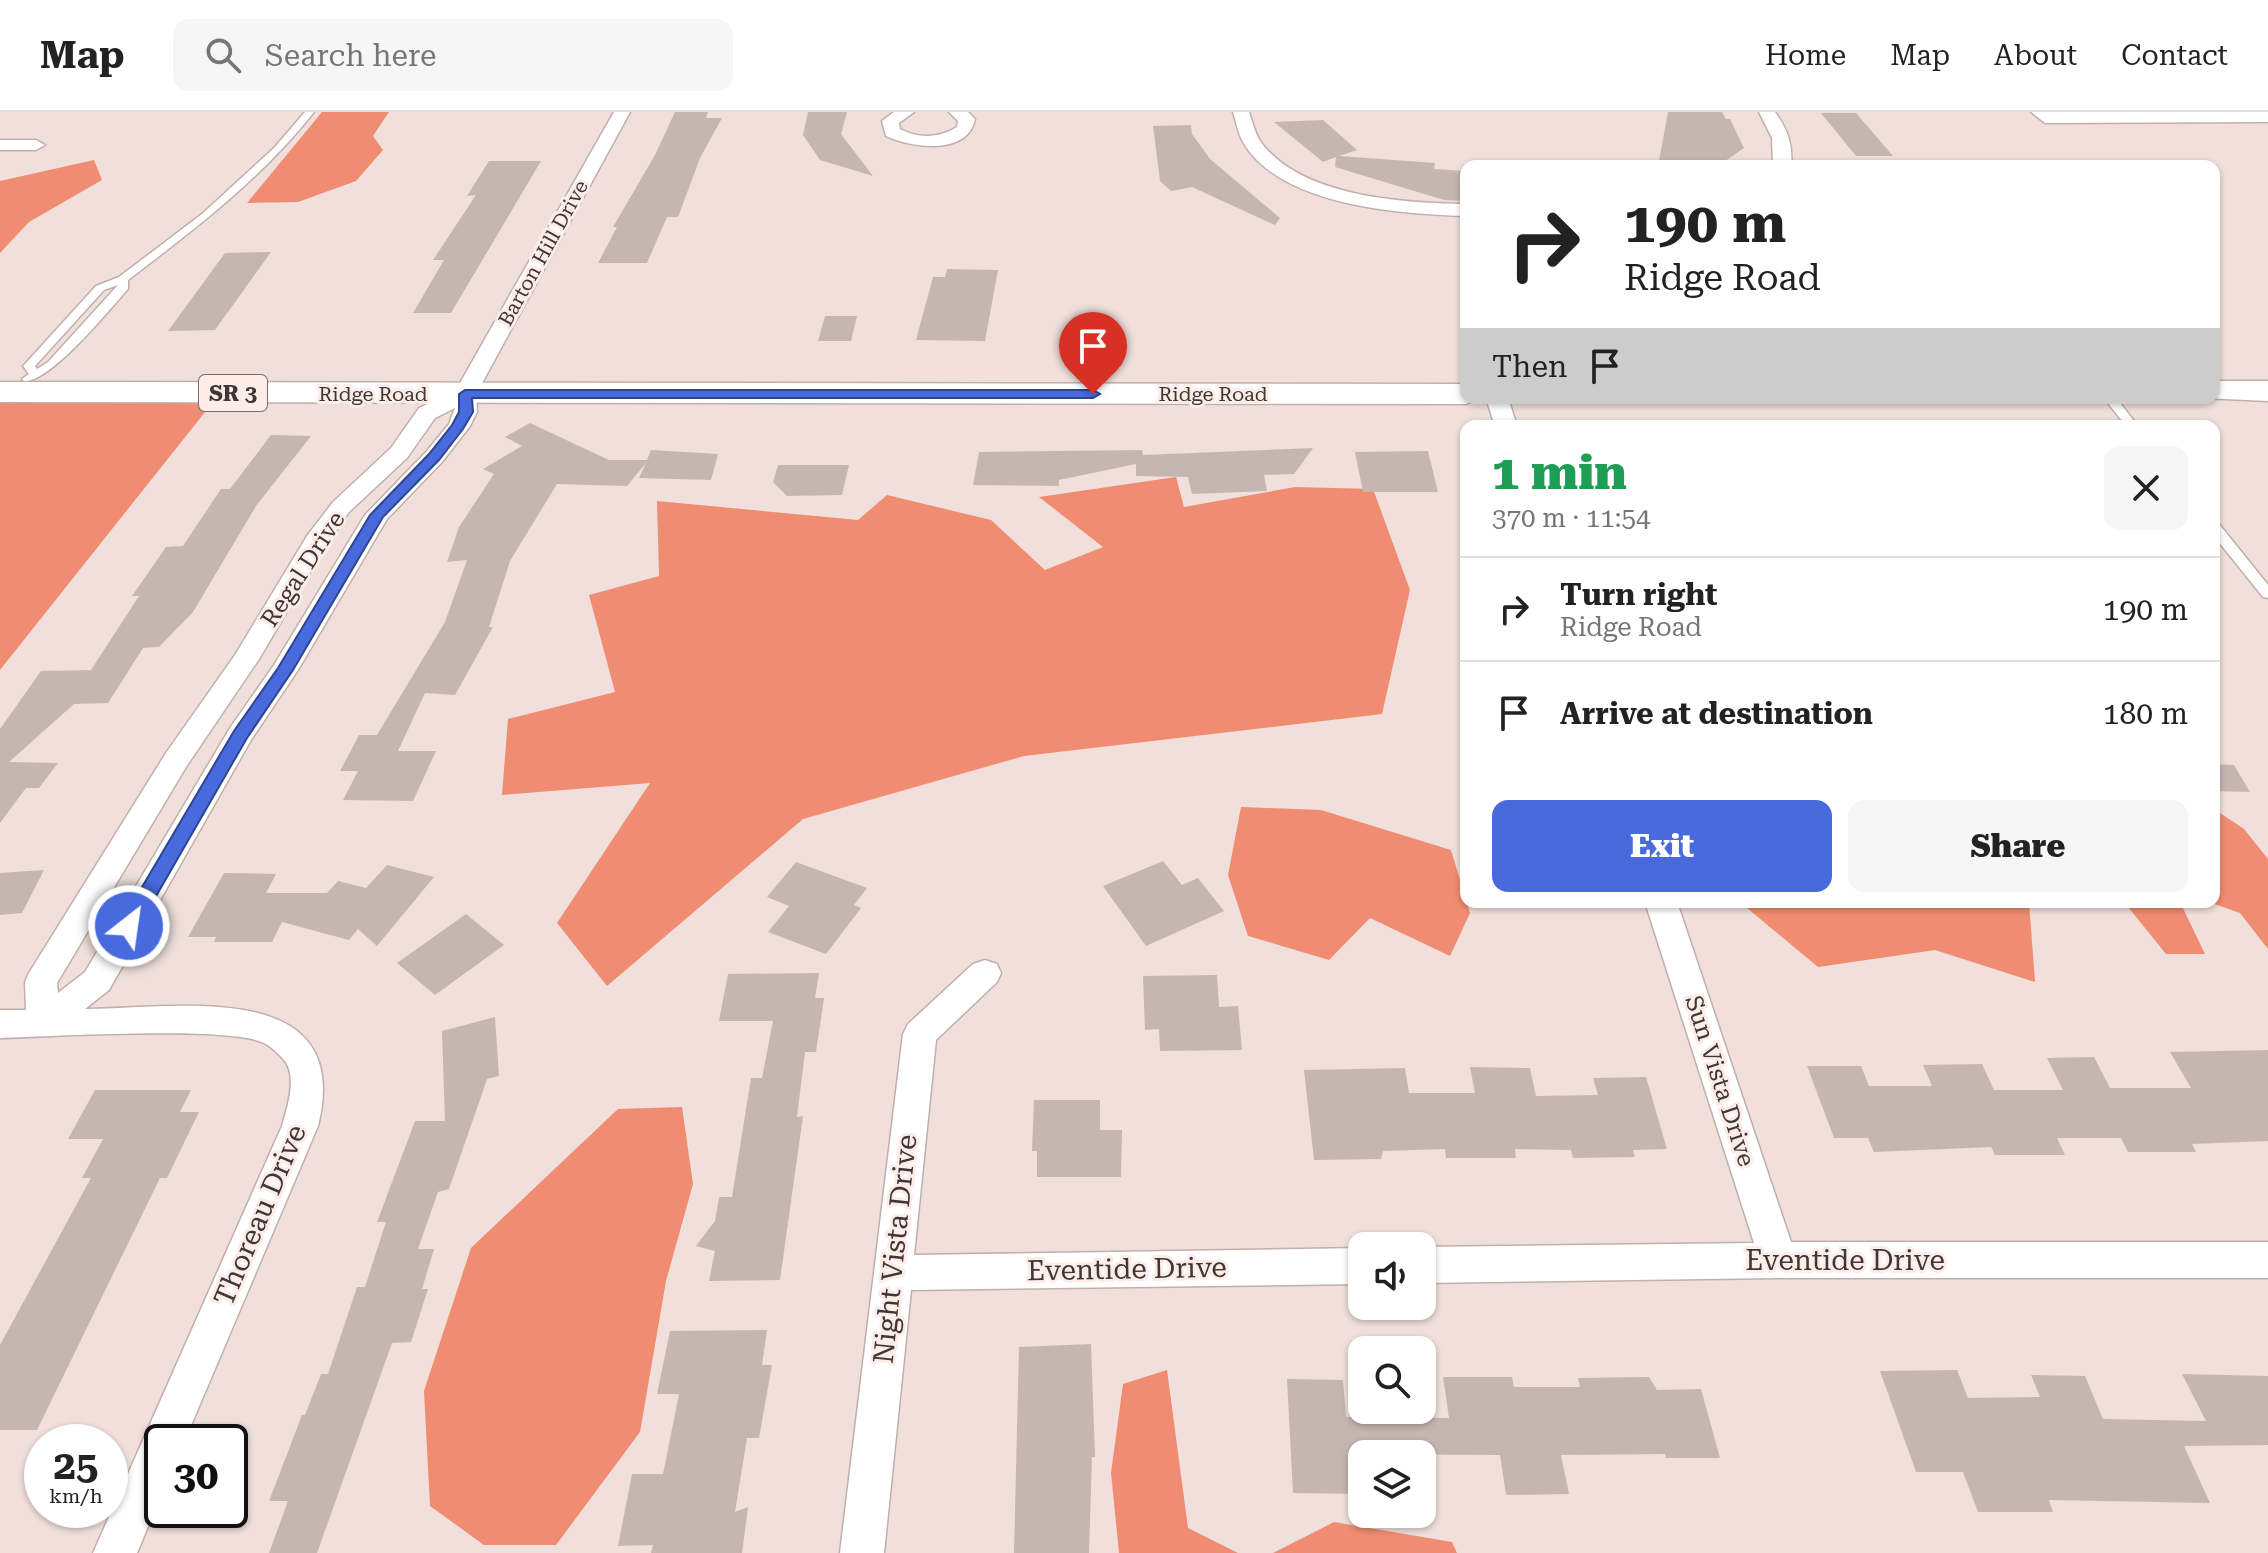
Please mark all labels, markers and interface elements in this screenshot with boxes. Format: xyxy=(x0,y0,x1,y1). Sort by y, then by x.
search box xyxy=(173,19,733,91)
text: Map xyxy=(40,33,125,77)
icon: search xyxy=(201,33,245,77)
text: Search here xyxy=(265,38,437,73)
text: Home xyxy=(1765,39,1846,72)
text: Map xyxy=(1890,39,1950,72)
text: About xyxy=(1994,39,2077,72)
text: Contact xyxy=(2121,39,2228,72)
street label: Barton Hill Drive xyxy=(493,176,593,330)
text: 190 m xyxy=(1624,190,1786,256)
icon: right xyxy=(1492,192,1596,296)
text: Ridge Road xyxy=(1624,257,1820,299)
pin xyxy=(1059,312,1127,394)
icon: arrive xyxy=(1071,324,1115,368)
icon: arrive xyxy=(1583,344,1627,388)
text: Then xyxy=(1492,349,1567,384)
road number: SR 3 xyxy=(199,375,267,411)
street label: Ridge Road xyxy=(318,382,428,406)
street label: Ridge Road xyxy=(1158,382,1268,406)
text: 1 min xyxy=(1492,445,1627,501)
button: close xyxy=(2104,446,2188,530)
text: 370 m · 11:54 xyxy=(1492,503,1651,533)
street label: Regal Drive xyxy=(255,506,351,632)
text: Turn right xyxy=(1560,577,1717,612)
icon: right xyxy=(1492,587,1536,631)
text: 190 m xyxy=(2103,592,2188,627)
text: Ridge Road xyxy=(1560,612,1702,642)
icon: arrive xyxy=(1492,691,1536,735)
text: Arrive at destination xyxy=(1560,696,1873,731)
text: 180 m xyxy=(2103,696,2188,731)
button: Exit xyxy=(1492,800,1832,892)
button: Share xyxy=(1848,800,2188,892)
position arrow xyxy=(87,884,171,968)
street label: Sun Vista Drive xyxy=(1679,992,1761,1170)
street label: Thoreau Drive xyxy=(207,1120,313,1310)
street label: Night Vista Drive xyxy=(867,1133,923,1365)
map controls xyxy=(1348,1232,1436,1528)
button: sound xyxy=(1348,1232,1436,1320)
street label: Eventide Drive xyxy=(1745,1244,1945,1277)
street label: Eventide Drive xyxy=(1027,1251,1227,1287)
button: search xyxy=(1348,1336,1436,1424)
speed limit sign: 30 xyxy=(144,1424,248,1528)
button: layers xyxy=(1348,1440,1436,1528)
text: 25 xyxy=(54,1442,98,1489)
text: km/h xyxy=(49,1484,103,1508)

